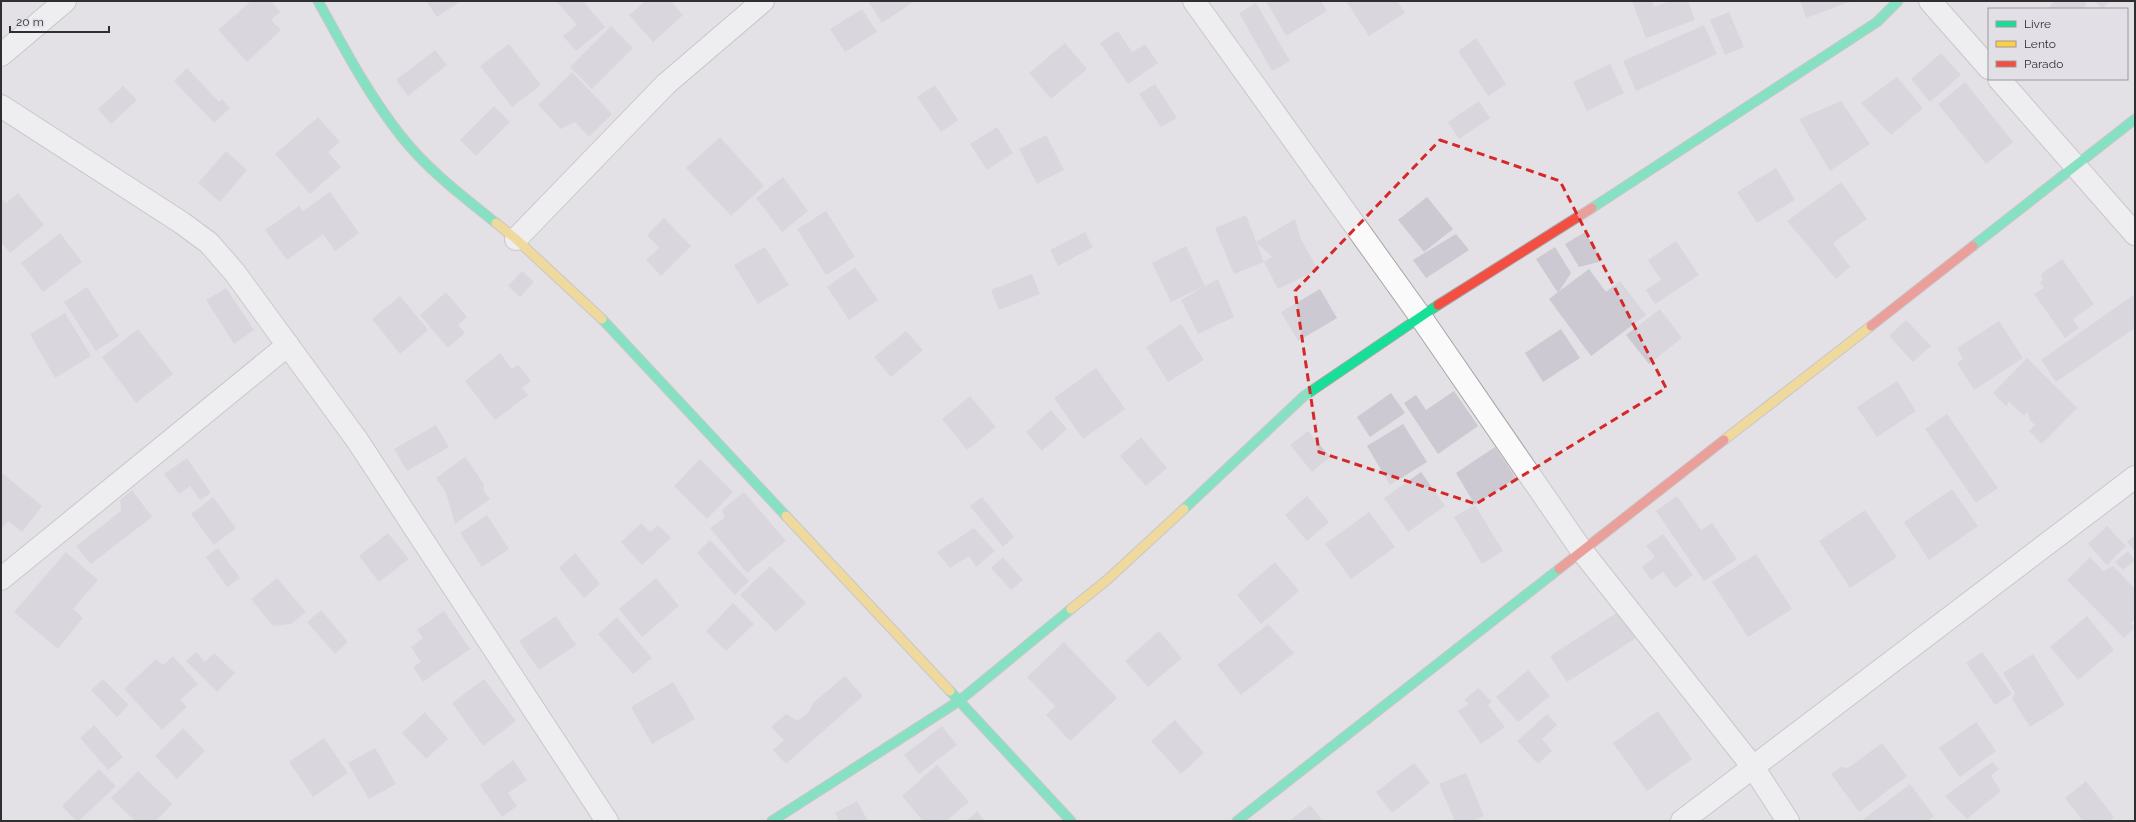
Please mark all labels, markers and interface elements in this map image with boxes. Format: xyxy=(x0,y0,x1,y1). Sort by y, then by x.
scale bar xyxy=(10,8,109,34)
legend xyxy=(1988,8,2128,80)
text: 20 m xyxy=(16,15,44,29)
text: Livre xyxy=(2024,17,2051,31)
text: Lento xyxy=(2024,37,2056,51)
text: Parado xyxy=(2024,57,2063,71)

